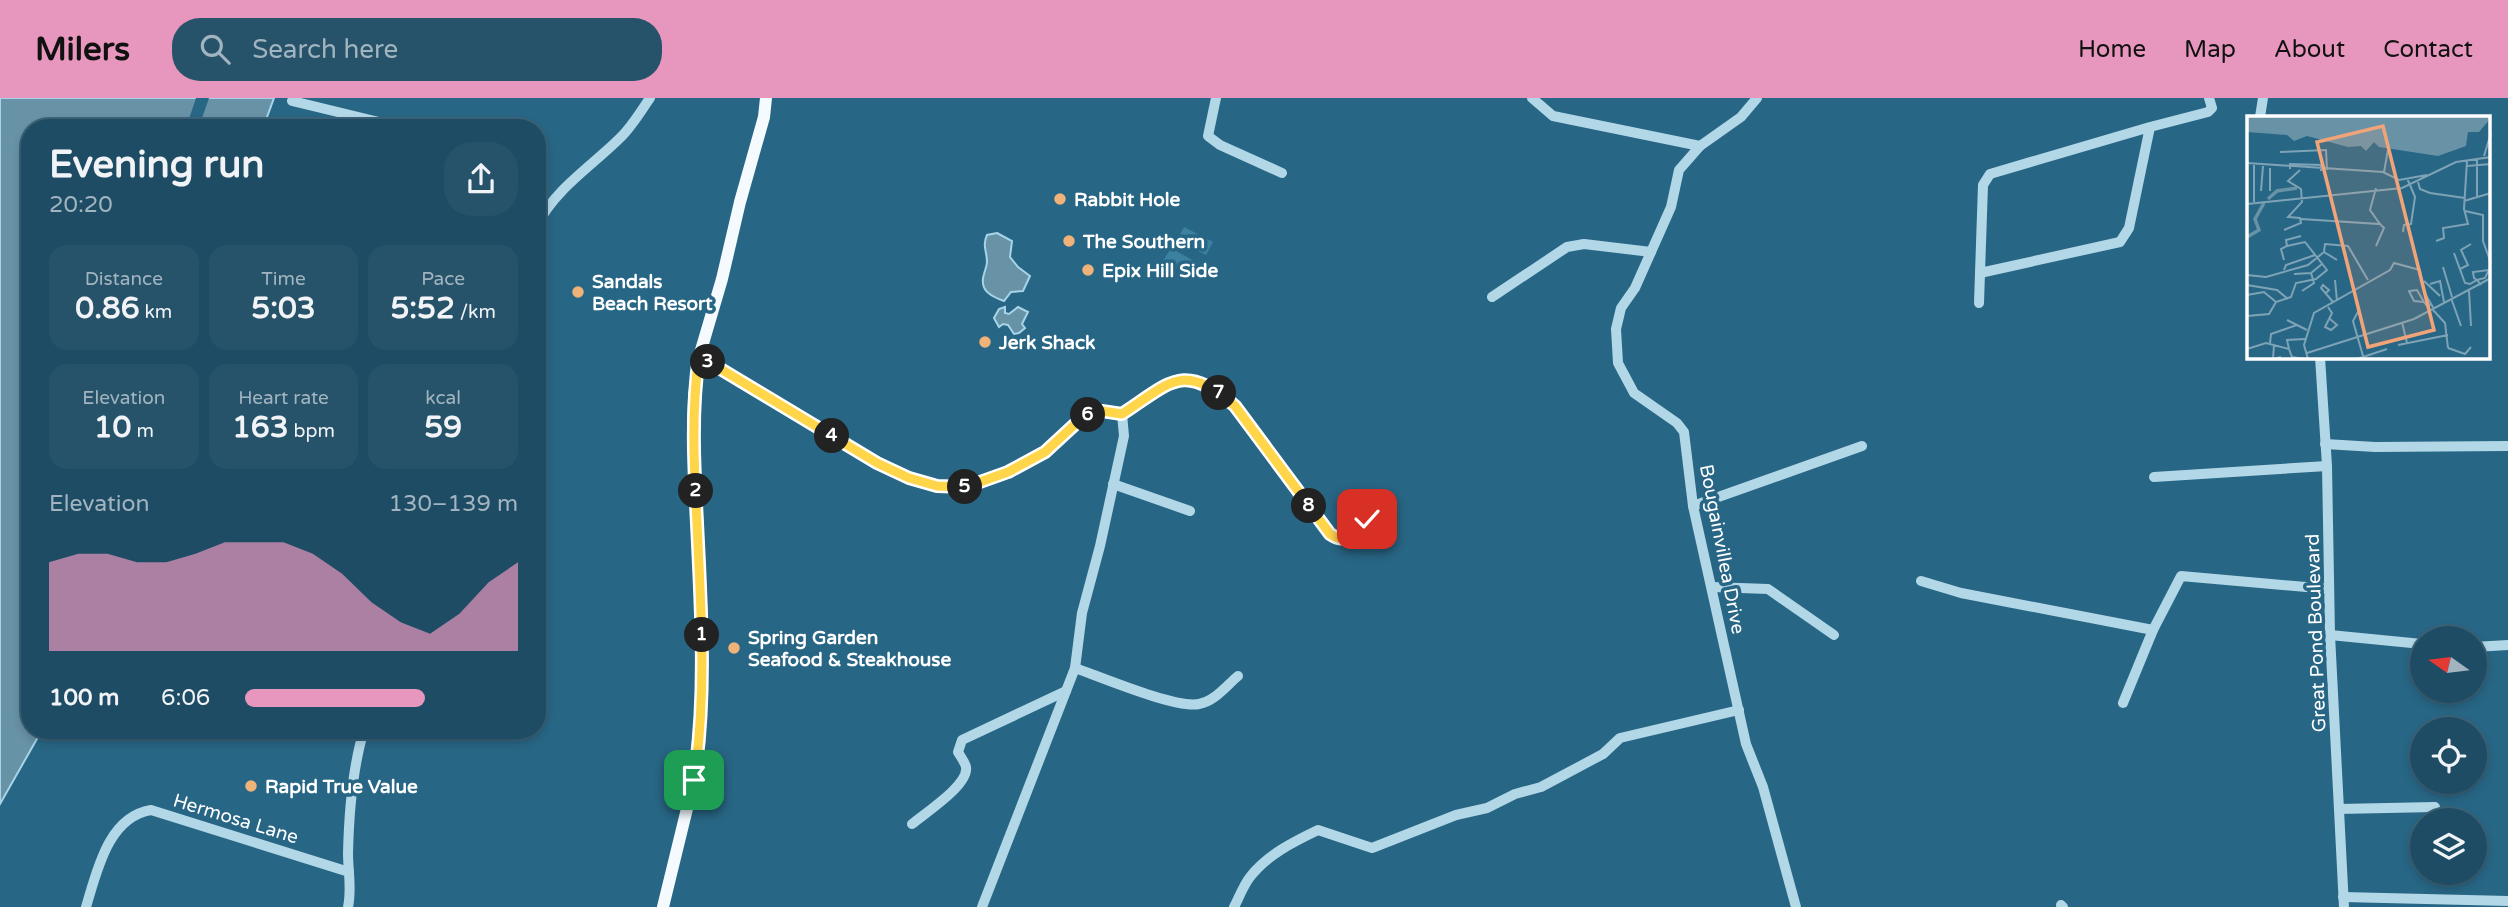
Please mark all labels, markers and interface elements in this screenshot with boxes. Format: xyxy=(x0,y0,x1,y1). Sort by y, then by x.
search box xyxy=(172,18,662,81)
text: Milers xyxy=(35,30,130,69)
icon: search xyxy=(196,30,234,68)
text: Search here xyxy=(252,34,398,65)
text: Home xyxy=(2078,35,2146,64)
text: Map xyxy=(2184,35,2236,64)
text: About xyxy=(2274,35,2345,64)
text: Contact xyxy=(2383,35,2473,64)
inset map xyxy=(2247,116,2490,359)
text: Evening run xyxy=(49,142,264,188)
button: share xyxy=(444,142,518,216)
place label: Rabbit Hole xyxy=(1074,189,1180,211)
text: 20:20 xyxy=(49,191,113,219)
marker: Rabbit Hole xyxy=(1052,191,1068,207)
place label: The Southern xyxy=(1082,231,1205,253)
marker: The Southern xyxy=(1061,233,1077,249)
place label: Epix Hill Side xyxy=(1102,260,1218,283)
marker: Epix Hill Side xyxy=(1080,262,1096,278)
text: Distance xyxy=(85,268,163,290)
text: Time xyxy=(261,268,306,290)
text: Pace xyxy=(421,268,465,290)
place label: Sandals Beach Resort xyxy=(592,271,713,315)
marker: Sandals Beach Resort xyxy=(570,284,586,300)
text: 0.86 xyxy=(75,290,140,327)
text: 5:03 xyxy=(251,290,316,327)
text: 5:52 xyxy=(390,290,455,327)
text: km xyxy=(140,301,172,323)
text: /km xyxy=(455,301,496,323)
place label: Jerk Shack xyxy=(998,332,1096,354)
marker: Jerk Shack xyxy=(977,334,993,350)
pin: 3 xyxy=(690,344,726,380)
text: 3 xyxy=(702,350,713,372)
pin: 7 xyxy=(1202,376,1236,410)
text: 7 xyxy=(1213,381,1224,403)
text: Elevation xyxy=(82,387,165,409)
text: Heart rate xyxy=(238,387,329,409)
text: kcal xyxy=(425,387,461,409)
pin: 6 xyxy=(1070,398,1106,432)
text: 6 xyxy=(1082,403,1093,425)
text: 10 xyxy=(94,409,131,446)
text: 163 xyxy=(232,409,289,446)
text: 59 xyxy=(424,409,462,446)
pin: 4 xyxy=(814,418,850,454)
text: m xyxy=(131,420,154,442)
text: bpm xyxy=(289,420,335,442)
text: 4 xyxy=(826,424,837,446)
street label: Bougainvillea Drive xyxy=(1695,462,1749,636)
pin: 5 xyxy=(948,470,982,504)
pin: 2 xyxy=(678,474,714,508)
text: 5 xyxy=(959,475,970,497)
text: 2 xyxy=(690,479,701,501)
pin: 8 xyxy=(1292,488,1326,524)
pin xyxy=(1337,489,1397,549)
text: Elevation xyxy=(49,490,150,518)
text: 130–139 m xyxy=(389,490,518,518)
text: 8 xyxy=(1303,494,1314,516)
icon: check xyxy=(1348,500,1386,538)
street label: Great Pond Boulevard xyxy=(2302,533,2330,733)
pin: 1 xyxy=(684,618,720,652)
text: 1 xyxy=(696,623,707,645)
north arrow xyxy=(2410,626,2487,704)
map controls xyxy=(2410,626,2487,885)
place label: Spring Garden Seafood & Steakhouse xyxy=(748,627,951,671)
marker: Spring Garden Seafood & Steakhouse xyxy=(726,640,742,656)
text: 100 m xyxy=(49,684,119,712)
text: 6:06 xyxy=(161,684,210,712)
button: locate xyxy=(2410,717,2487,794)
pin xyxy=(664,750,724,810)
icon: arrive xyxy=(675,761,713,799)
place label: Rapid True Value xyxy=(265,776,418,799)
marker: Rapid True Value xyxy=(243,778,259,794)
street label: Hermosa Lane xyxy=(170,789,301,848)
button: layers xyxy=(2410,808,2487,885)

